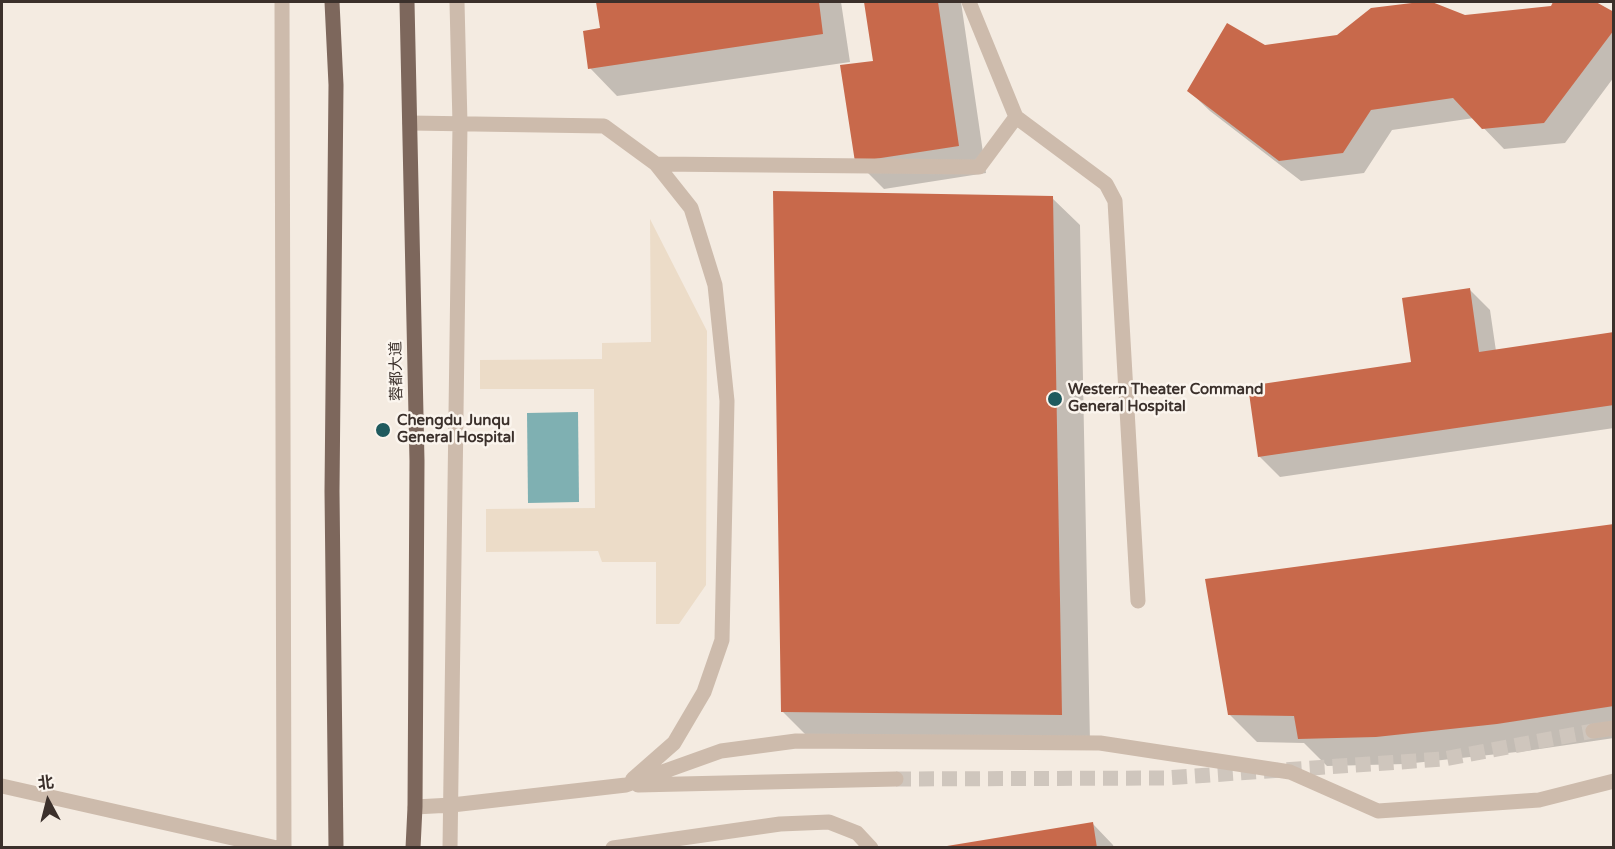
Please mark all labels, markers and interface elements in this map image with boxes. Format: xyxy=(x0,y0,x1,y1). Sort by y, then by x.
street label: 蓉都大道 xyxy=(387,341,407,401)
place label: Western Theater Command General Hospital xyxy=(1068,381,1264,416)
marker: Western Theater Command General Hospital xyxy=(1046,390,1064,408)
place label: Chengdu Junqu General Hospital xyxy=(397,412,515,447)
marker: Chengdu Junqu General Hospital xyxy=(374,421,392,439)
north arrow xyxy=(18,771,78,831)
text: 北 xyxy=(37,772,55,794)

